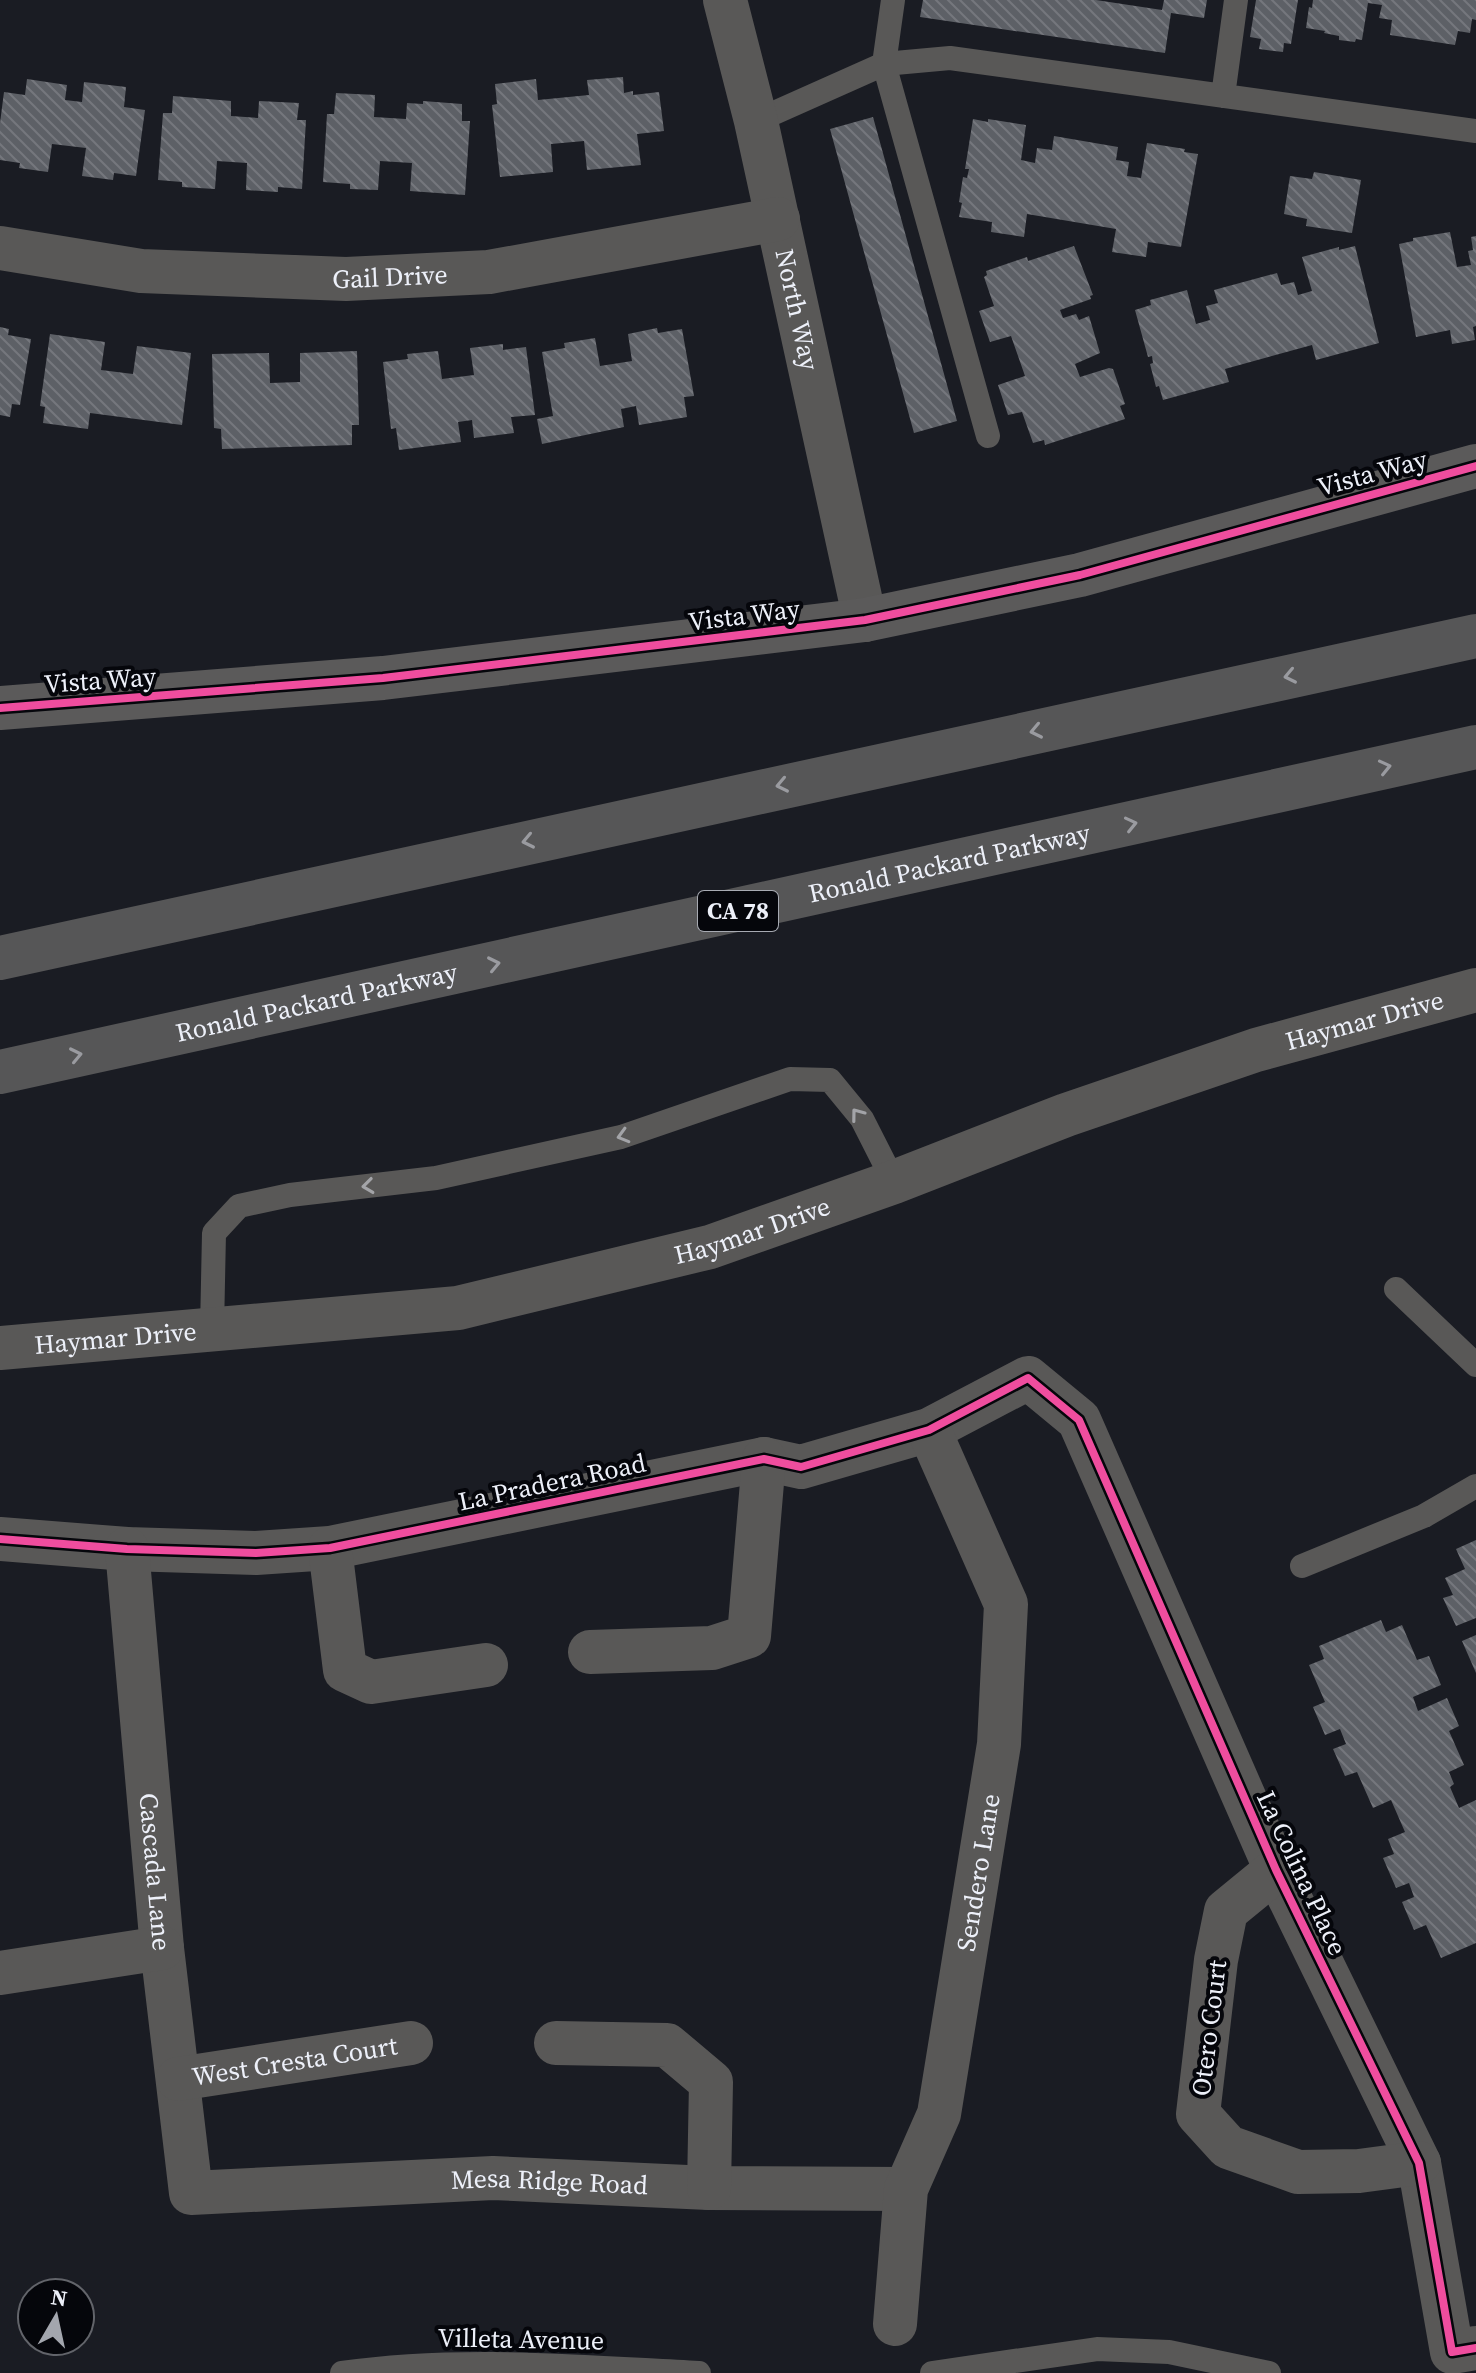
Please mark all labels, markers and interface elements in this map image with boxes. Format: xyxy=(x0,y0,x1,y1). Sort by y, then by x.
street label: North Way xyxy=(766,245,828,374)
street label: Gail Drive xyxy=(332,256,448,297)
street label: Vista Way xyxy=(1313,441,1432,505)
street label: Vista Way xyxy=(686,590,803,640)
street label: Vista Way xyxy=(43,658,158,702)
one-way arrow xyxy=(1284,667,1298,684)
one-way arrow xyxy=(1030,722,1043,739)
one-way arrow xyxy=(1378,759,1391,776)
one-way arrow xyxy=(775,776,789,793)
street label: Ronald Packard Parkway xyxy=(805,814,1094,911)
one-way arrow xyxy=(1124,816,1137,833)
one-way arrow xyxy=(522,832,535,849)
road number: CA 78 xyxy=(698,891,778,931)
street label: Ronald Packard Parkway xyxy=(172,954,461,1051)
one-way arrow xyxy=(487,956,501,973)
street label: Haymar Drive xyxy=(1281,982,1448,1059)
one-way arrow xyxy=(69,1047,83,1064)
one-way arrow xyxy=(852,1108,867,1123)
one-way arrow xyxy=(616,1127,630,1143)
one-way arrow xyxy=(361,1177,375,1194)
street label: Haymar Drive xyxy=(670,1188,835,1273)
street label: Haymar Drive xyxy=(33,1313,198,1363)
street label: La Pradera Road xyxy=(455,1445,649,1519)
street label: La Colina Place xyxy=(1248,1785,1356,1961)
street label: Cascada Lane xyxy=(130,1791,180,1952)
street label: Sendero Lane xyxy=(948,1791,1009,1954)
street label: Otero Court xyxy=(1183,1957,1235,2098)
street label: West Cresta Court xyxy=(189,2027,400,2095)
street label: Mesa Ridge Road xyxy=(450,2160,649,2203)
north arrow xyxy=(16,2277,96,2357)
text: N xyxy=(49,2281,69,2313)
street label: Villeta Avenue xyxy=(438,2320,604,2358)

